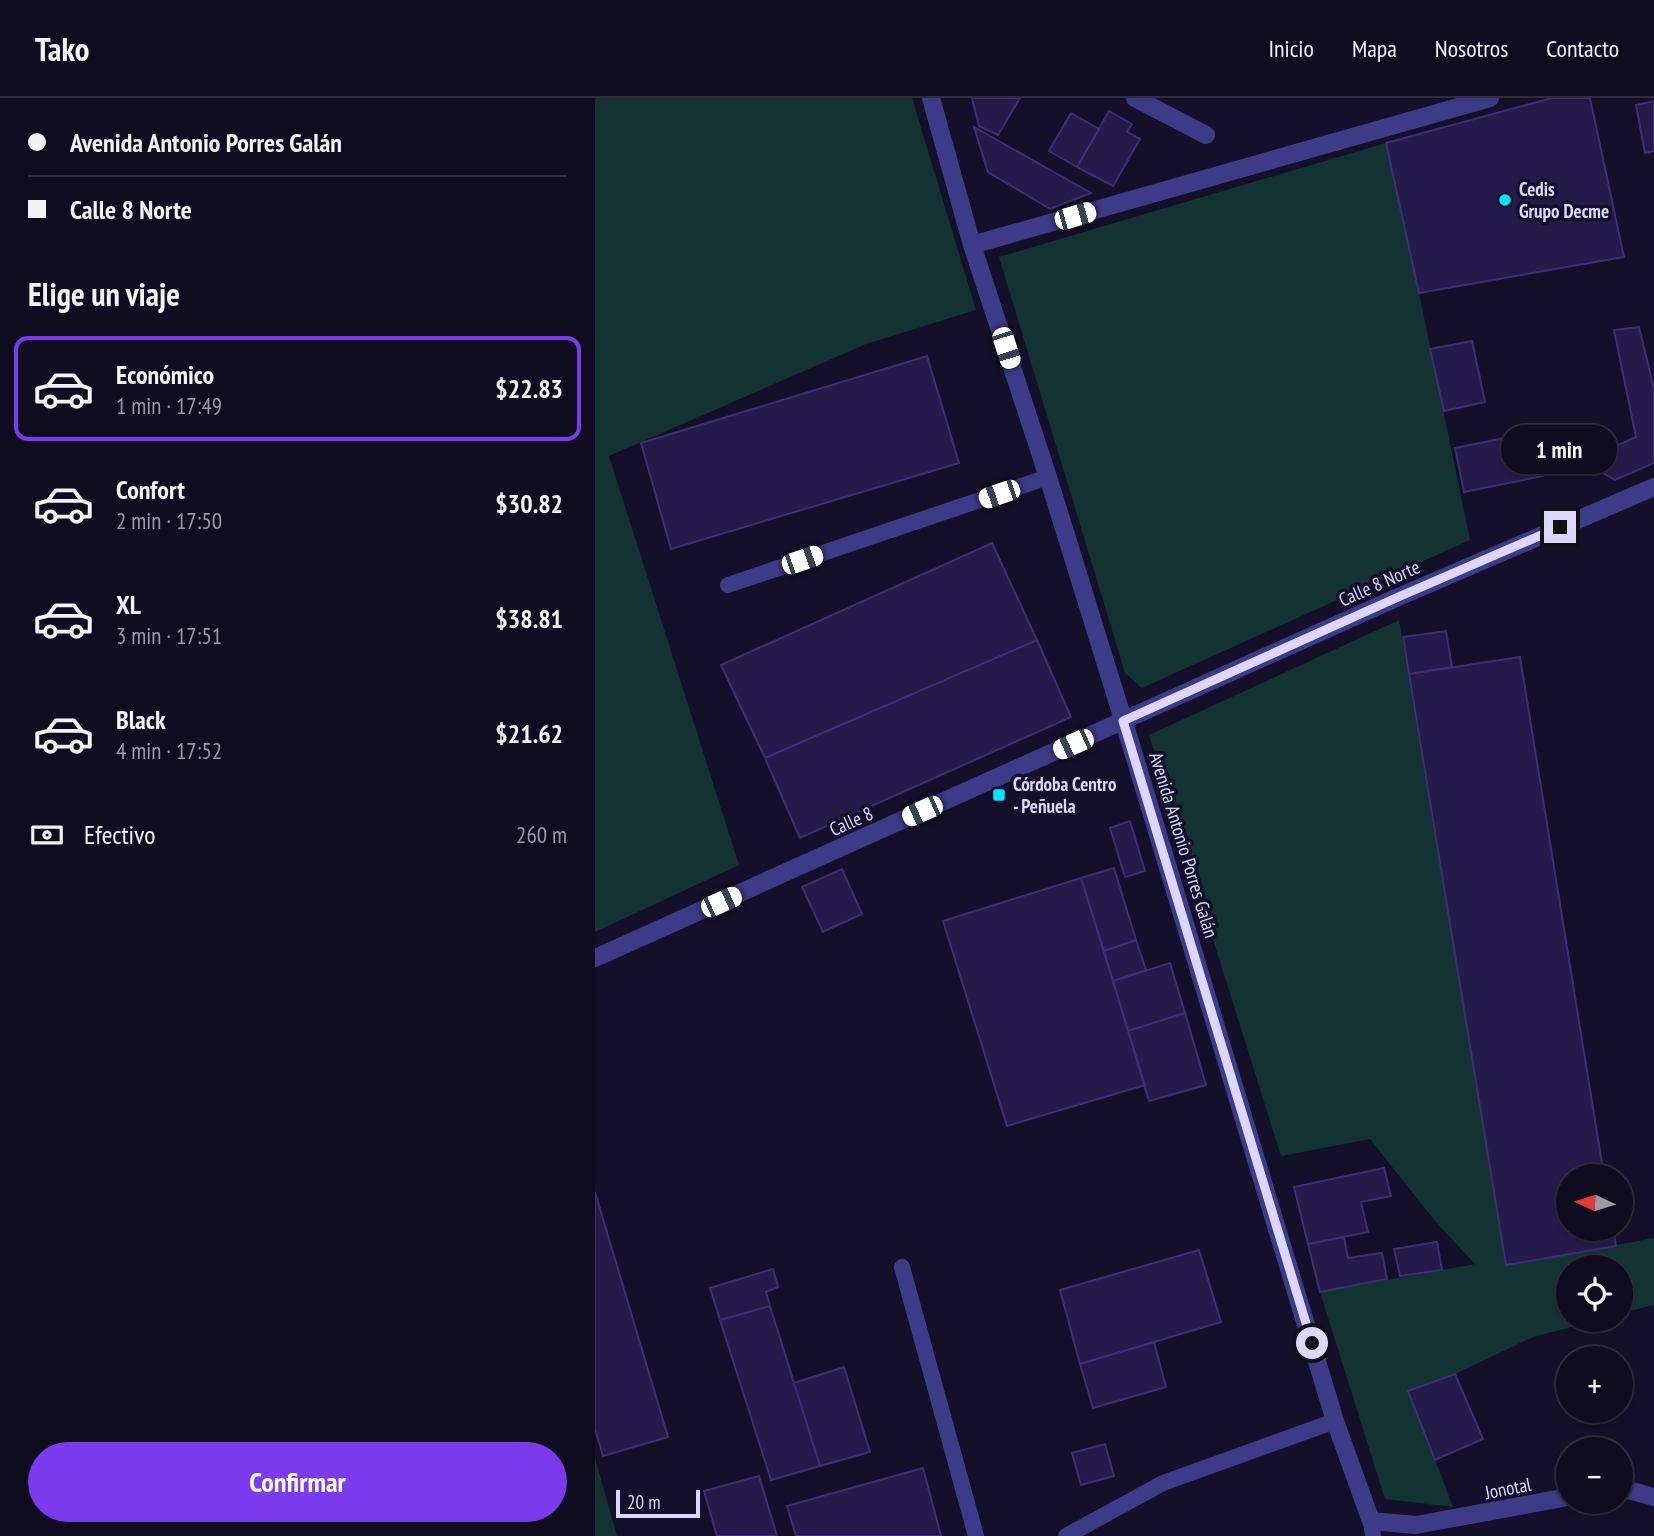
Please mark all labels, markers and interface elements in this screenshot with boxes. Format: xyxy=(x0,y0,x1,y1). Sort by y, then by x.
text: Tako xyxy=(35,27,89,70)
text: Inicio xyxy=(1268,33,1314,64)
text: Mapa xyxy=(1352,33,1397,64)
text: Nosotros xyxy=(1435,33,1508,64)
text: Contacto xyxy=(1546,33,1619,64)
text: Avenida Antonio Porres Galán xyxy=(70,126,342,159)
place label: Cedis Grupo Decme xyxy=(1519,177,1609,223)
marker: Cedis Grupo Decme xyxy=(1497,192,1513,208)
text: Calle 8 Norte xyxy=(70,193,192,226)
car xyxy=(1052,200,1099,232)
text: Elige un viaje xyxy=(28,273,180,315)
car xyxy=(990,325,1023,371)
icon: car xyxy=(32,357,95,420)
text: Económico xyxy=(116,358,214,391)
text: $22.83 xyxy=(495,372,563,405)
text: 1 min · 17:49 xyxy=(116,391,222,420)
callout: 1 min xyxy=(1502,426,1618,474)
text: 1 min xyxy=(1536,435,1582,464)
icon: car xyxy=(32,472,95,535)
text: Confort xyxy=(116,473,185,506)
car xyxy=(976,477,1023,511)
text: $30.82 xyxy=(495,487,563,520)
text: 2 min · 17:50 xyxy=(116,506,222,535)
route end xyxy=(1544,511,1576,543)
car xyxy=(779,543,826,577)
street label: Calle 8 Norte xyxy=(1335,554,1423,612)
icon: car xyxy=(32,587,95,650)
text: XL xyxy=(116,588,141,621)
text: $38.81 xyxy=(495,602,563,635)
text: 3 min · 17:51 xyxy=(116,621,222,650)
icon: car xyxy=(32,702,95,765)
text: Black xyxy=(116,703,166,736)
text: $21.62 xyxy=(495,717,563,750)
car xyxy=(1050,726,1097,762)
text: 4 min · 17:52 xyxy=(116,736,222,765)
street label: Avenida Antonio Porres Galán xyxy=(1144,749,1224,941)
place label: Córdoba Centro - Peñuela xyxy=(1013,772,1116,818)
marker: Córdoba Centro - Peñuela xyxy=(991,787,1007,803)
car xyxy=(899,793,946,829)
street label: Calle 8 xyxy=(825,801,877,841)
icon: cash xyxy=(28,816,66,854)
text: Efectivo xyxy=(84,818,156,851)
text: 260 m xyxy=(516,820,567,849)
car xyxy=(698,884,745,920)
north arrow xyxy=(1556,1164,1633,1241)
map controls xyxy=(1556,1164,1633,1514)
button: locate xyxy=(1556,1255,1633,1332)
route start xyxy=(1296,1327,1328,1359)
button: + xyxy=(1556,1346,1633,1423)
button: − xyxy=(1556,1437,1633,1514)
button: Confirmar xyxy=(28,1442,567,1522)
street label: Jonotal xyxy=(1482,1472,1534,1504)
scale bar xyxy=(616,1487,700,1519)
text: 20 m xyxy=(627,1490,661,1514)

